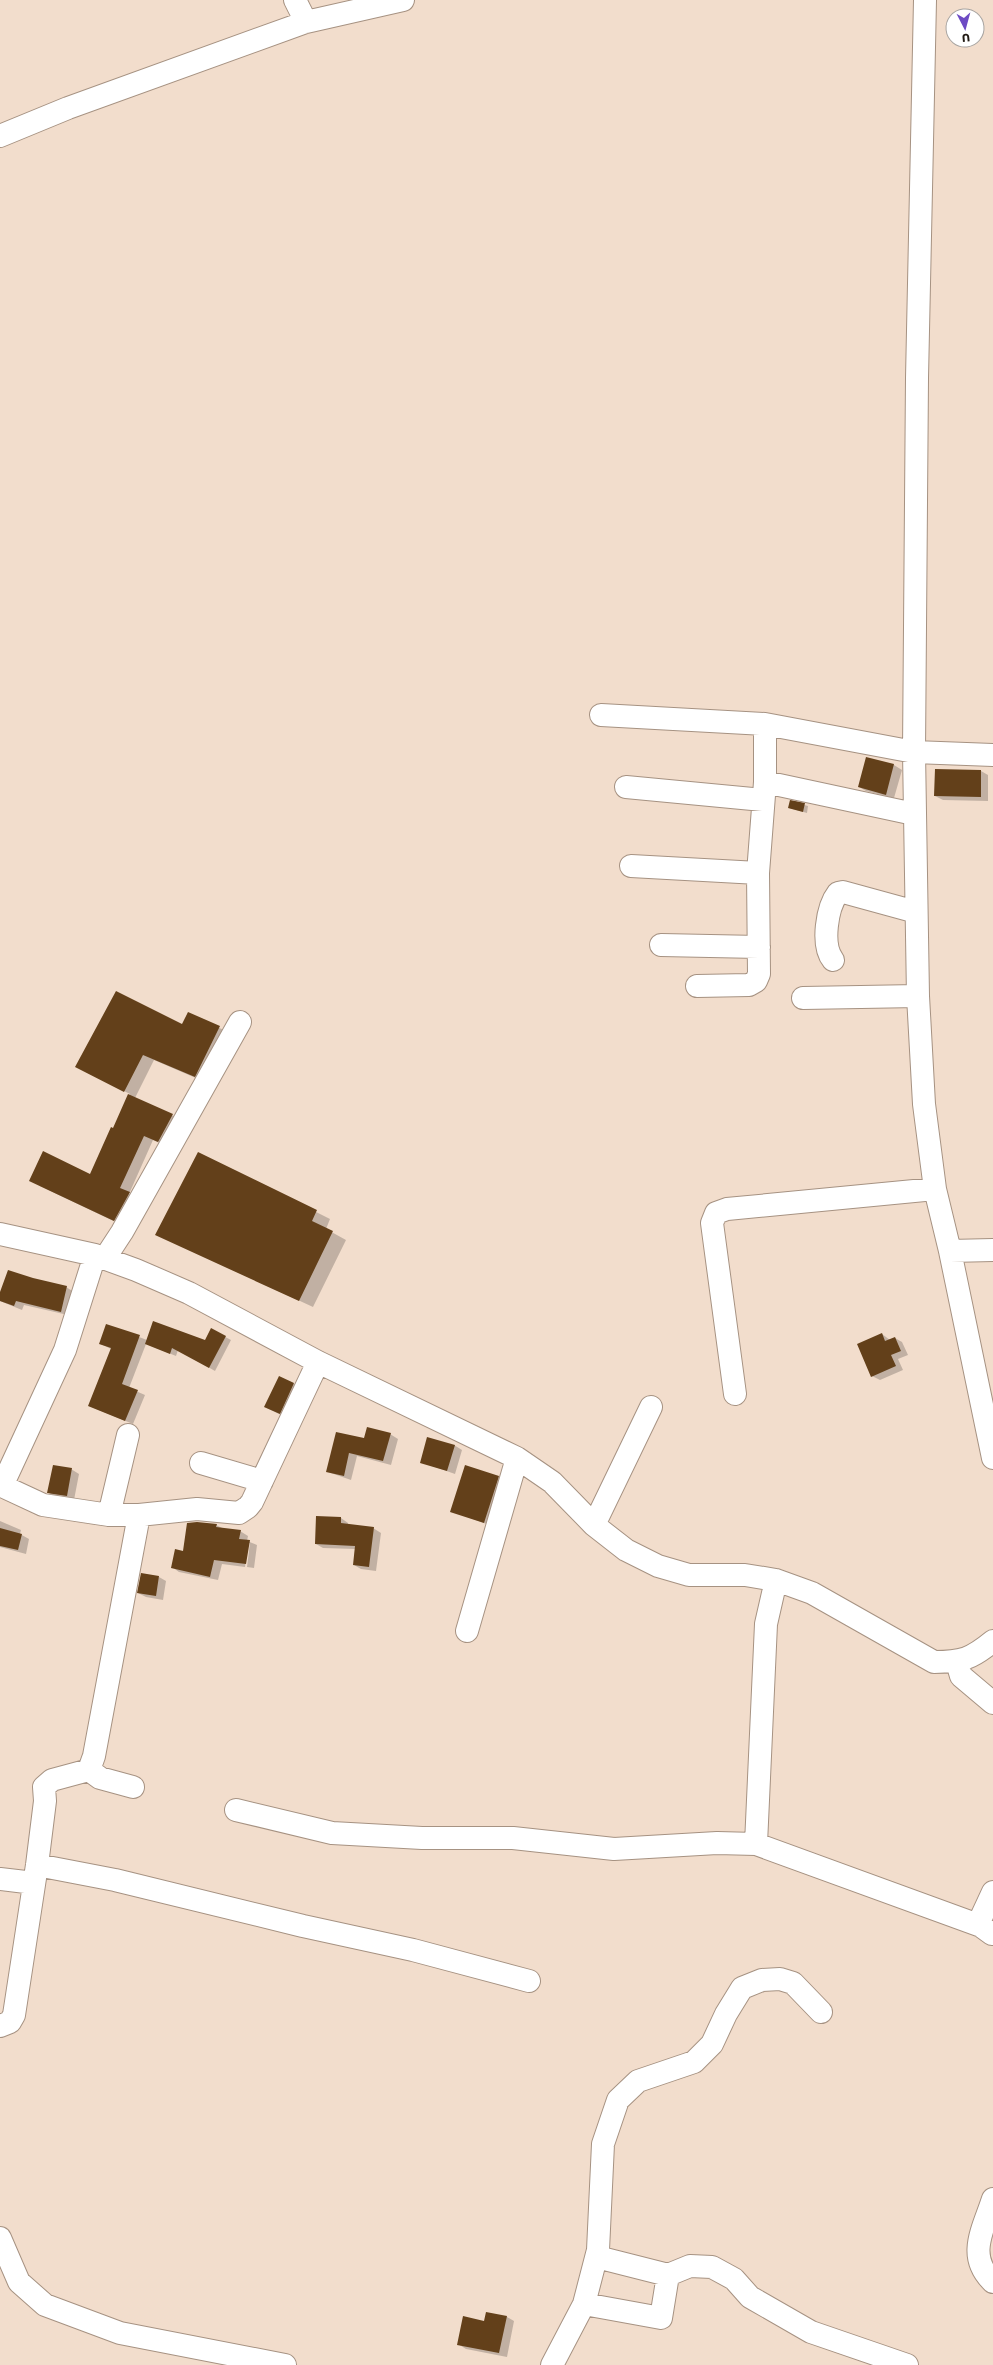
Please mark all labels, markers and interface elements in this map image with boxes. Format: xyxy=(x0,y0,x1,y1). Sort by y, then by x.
north arrow xyxy=(945,8,985,48)
text: U xyxy=(961,32,971,45)

